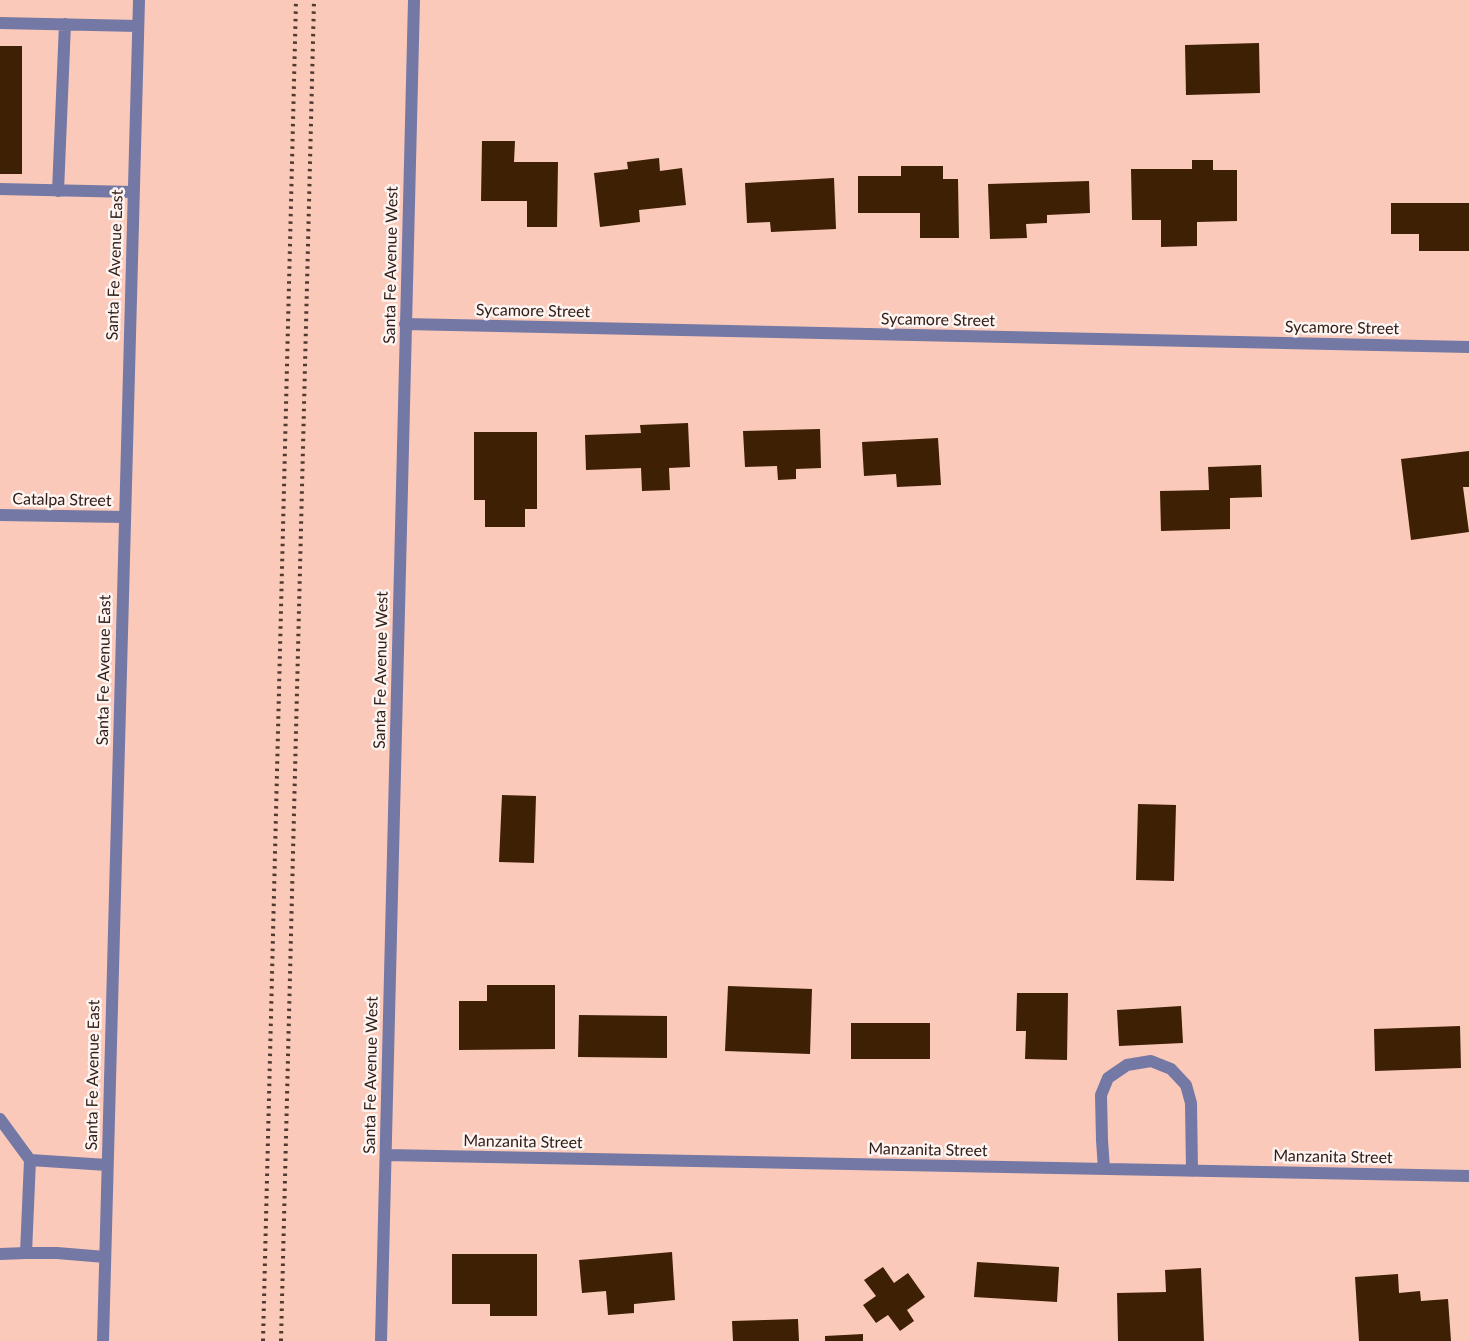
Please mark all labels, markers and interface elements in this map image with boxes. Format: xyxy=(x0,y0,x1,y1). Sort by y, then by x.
street label: Santa Fe Avenue West xyxy=(380,186,402,344)
street label: Santa Fe Avenue East xyxy=(103,189,127,341)
street label: Sycamore Street xyxy=(476,300,590,322)
street label: Sycamore Street xyxy=(881,309,995,331)
street label: Sycamore Street xyxy=(1285,317,1399,339)
street label: Catalpa Street xyxy=(12,490,112,510)
street label: Santa Fe Avenue West xyxy=(370,591,392,749)
street label: Santa Fe Avenue East xyxy=(93,594,115,746)
street label: Santa Fe Avenue West xyxy=(360,996,382,1154)
street label: Santa Fe Avenue East xyxy=(82,999,104,1151)
street label: Manzanita Street xyxy=(463,1131,583,1153)
street label: Manzanita Street xyxy=(868,1139,988,1161)
street label: Manzanita Street xyxy=(1273,1146,1393,1168)

